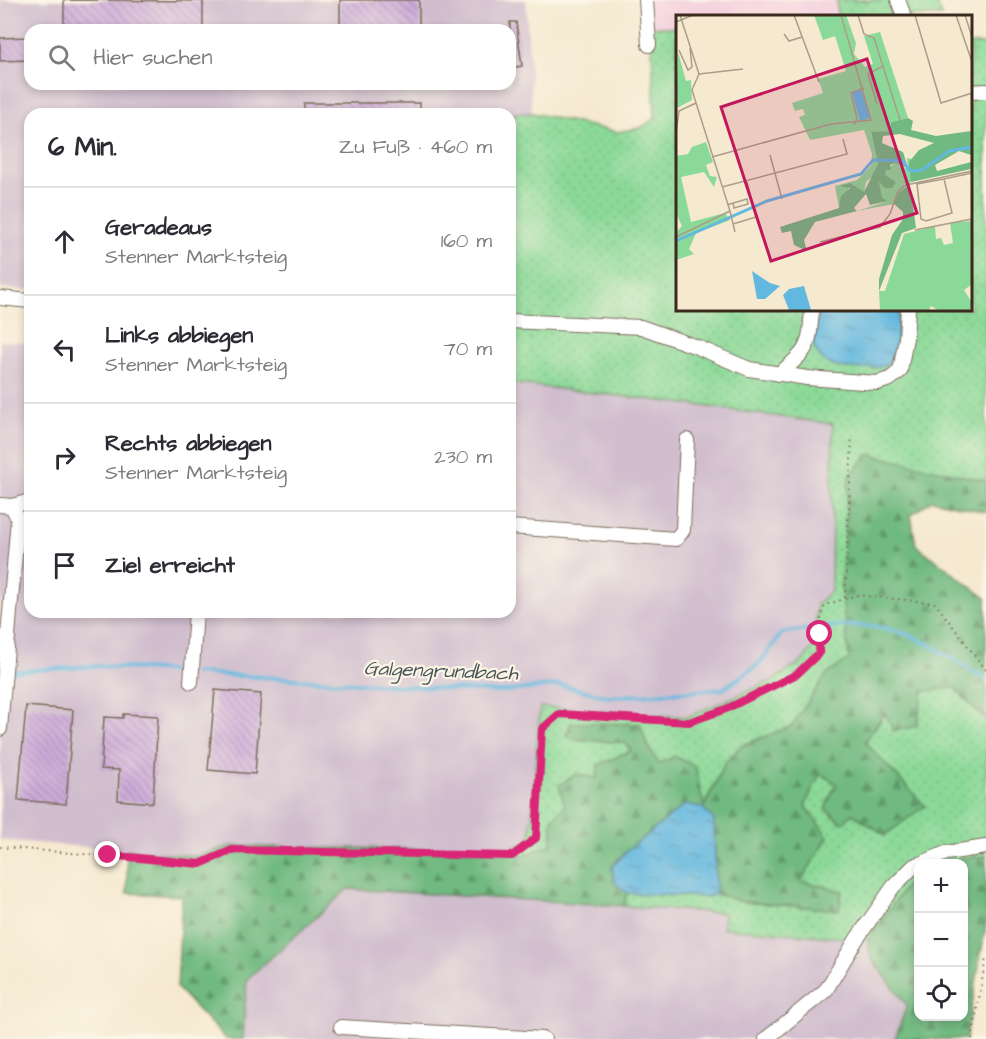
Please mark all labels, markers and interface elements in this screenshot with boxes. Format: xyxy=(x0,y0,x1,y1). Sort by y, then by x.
inset map xyxy=(676,15,971,310)
search box xyxy=(24,24,516,90)
icon: search xyxy=(45,41,78,74)
text: Hier suchen xyxy=(93,42,212,73)
text: 6 Min. xyxy=(48,129,117,165)
text: Zu Fuß · 460 m xyxy=(339,133,492,161)
text: Geradeaus xyxy=(105,212,212,243)
icon: ahead xyxy=(48,225,81,258)
text: 160 m xyxy=(441,227,492,255)
text: Stenner Marktsteig xyxy=(105,243,287,271)
text: Links abbiegen xyxy=(105,320,253,351)
icon: left xyxy=(48,333,81,366)
text: 70 m xyxy=(444,335,492,363)
text: Stenner Marktsteig xyxy=(105,351,287,379)
text: Rechts abbiegen xyxy=(105,428,272,459)
icon: right xyxy=(48,441,81,474)
text: 230 m xyxy=(434,443,492,471)
text: Stenner Marktsteig xyxy=(105,459,287,487)
icon: arrive xyxy=(48,549,81,582)
text: Ziel erreicht xyxy=(105,550,235,581)
route start xyxy=(806,620,832,646)
water label: Galgengrundbach xyxy=(364,654,520,689)
route end xyxy=(94,841,120,867)
map controls xyxy=(914,859,968,1021)
button: + xyxy=(914,859,968,913)
button: − xyxy=(914,913,968,967)
button: locate xyxy=(914,967,968,1021)

